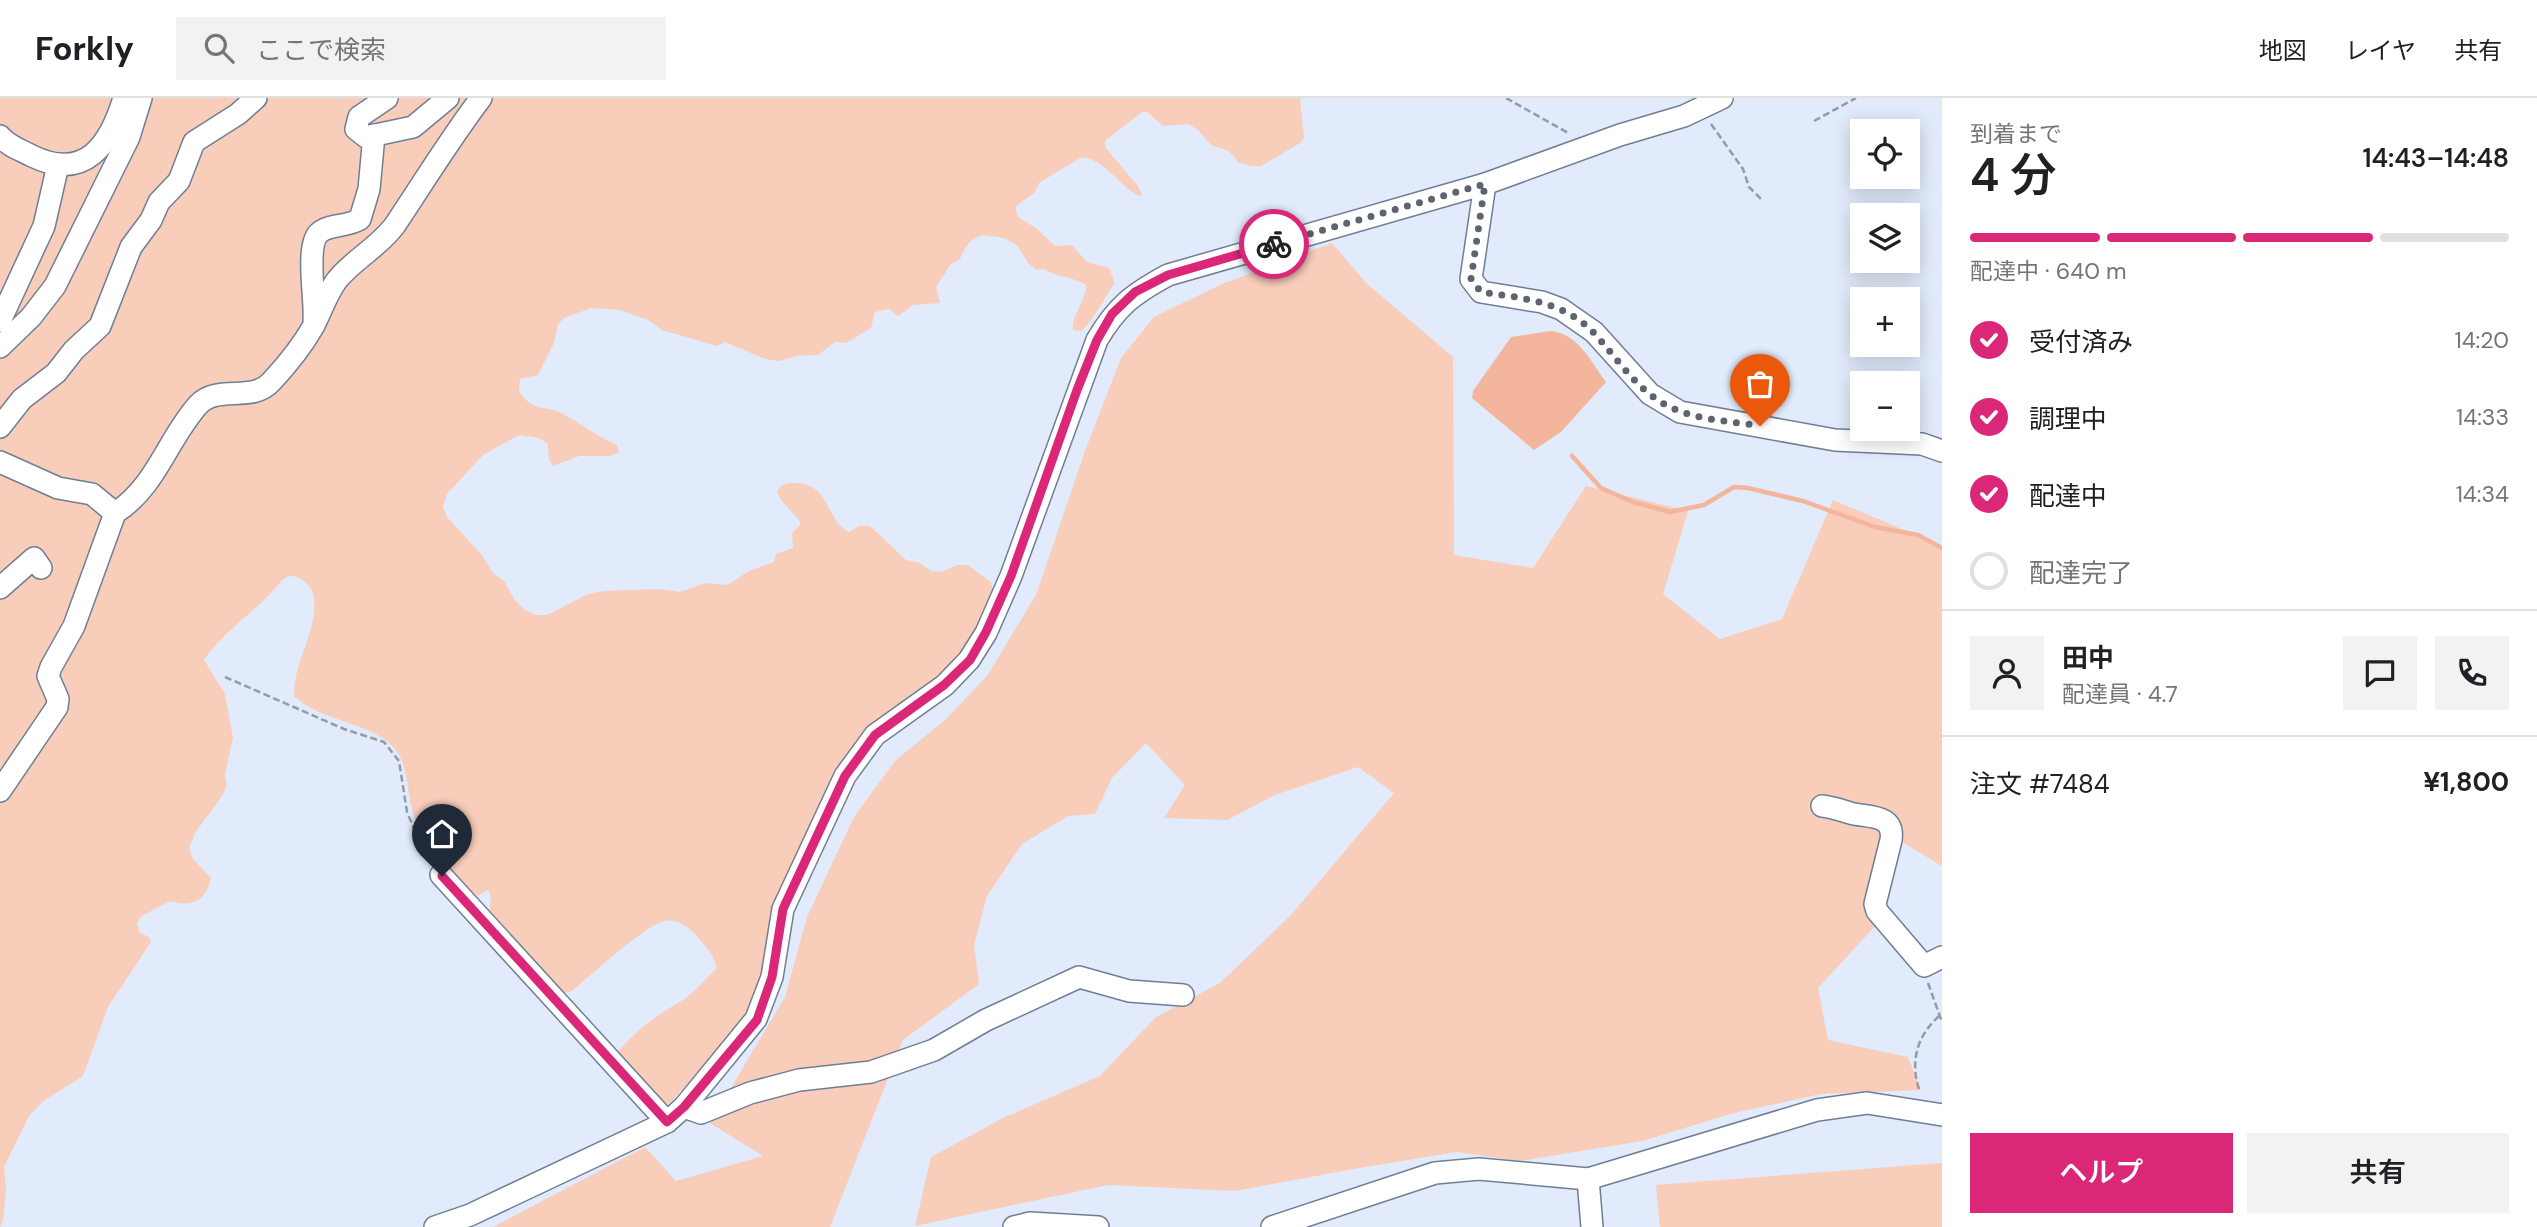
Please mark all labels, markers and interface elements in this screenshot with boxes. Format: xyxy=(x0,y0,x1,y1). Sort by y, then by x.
search box xyxy=(176,17,666,80)
text: Forkly xyxy=(35,27,134,70)
icon: search xyxy=(200,29,238,67)
text: ここで検索 xyxy=(256,33,386,67)
text: 地図 xyxy=(2259,35,2307,66)
text: レイヤ xyxy=(2345,35,2416,66)
text: 共有 xyxy=(2454,35,2502,66)
map controls xyxy=(1850,119,1920,441)
button: locate xyxy=(1850,119,1920,189)
text: 到着まで xyxy=(1970,119,2062,149)
text: 14:43–14:48 xyxy=(2362,141,2509,175)
text: 4 分 xyxy=(1970,145,2057,205)
button: layers xyxy=(1850,203,1920,273)
courier xyxy=(1239,209,1309,279)
icon: bike xyxy=(1255,225,1293,263)
text: 配達中 · 640 m xyxy=(1970,256,2127,286)
button: + xyxy=(1850,287,1920,357)
icon: check xyxy=(1970,321,2008,359)
text: 受付済み xyxy=(2029,325,2133,359)
text: 14:20 xyxy=(2454,325,2509,355)
pin xyxy=(1730,354,1790,426)
icon: bag xyxy=(1741,365,1779,403)
button: − xyxy=(1850,371,1920,441)
icon: check xyxy=(1970,398,2008,436)
text: 調理中 xyxy=(2029,402,2107,436)
text: 14:33 xyxy=(2456,402,2509,432)
icon: check xyxy=(1970,475,2008,513)
text: 配達中 xyxy=(2029,479,2107,513)
text: 14:34 xyxy=(2456,479,2509,509)
text: 配達完了 xyxy=(2029,556,2133,590)
button: person xyxy=(1970,636,2044,710)
button: chat xyxy=(2343,636,2417,710)
button: phone xyxy=(2435,636,2509,710)
text: 田中 xyxy=(2062,641,2114,675)
text: 配達員 · 4.7 xyxy=(2062,679,2178,709)
text: ¥1,800 xyxy=(2423,765,2509,799)
text: 注文 #7484 xyxy=(1970,767,2110,801)
pin xyxy=(412,804,472,876)
icon: home xyxy=(423,815,461,853)
button: ヘルプ xyxy=(1970,1133,2233,1213)
button: 共有 xyxy=(2247,1133,2509,1213)

